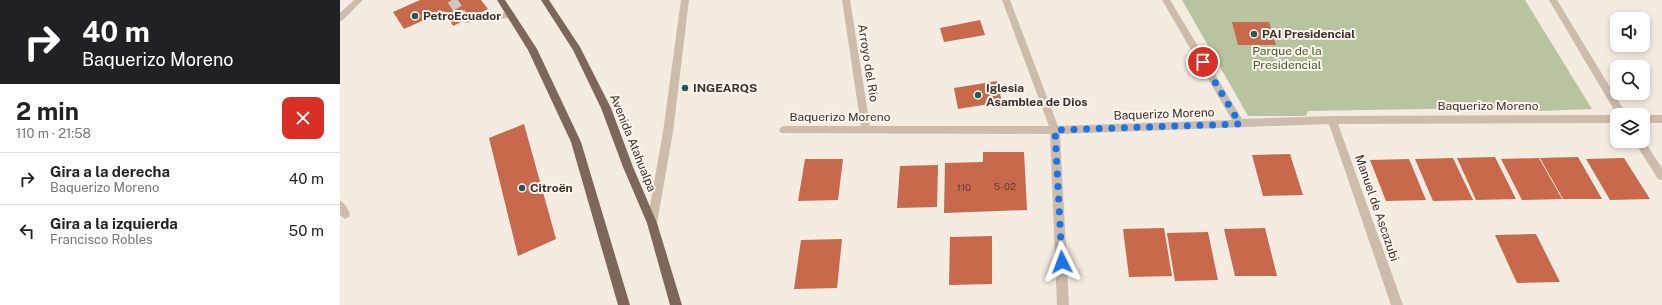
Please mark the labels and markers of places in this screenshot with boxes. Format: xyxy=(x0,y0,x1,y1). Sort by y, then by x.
place label: PetroEcuador xyxy=(423,9,501,23)
marker: PetroEcuador xyxy=(410,11,420,21)
place label: PAI Presidencial xyxy=(1262,27,1355,41)
marker: PAI Presidencial xyxy=(1249,29,1259,39)
pin xyxy=(1186,45,1220,79)
place label: INGEARQS xyxy=(693,81,757,95)
place label: Iglesia Asamblea de Dios xyxy=(986,81,1088,109)
marker: INGEARQS xyxy=(680,83,690,93)
marker: Iglesia Asamblea de Dios xyxy=(973,90,983,100)
place label: Citroën xyxy=(530,181,573,195)
marker: Citroën xyxy=(517,183,527,193)

